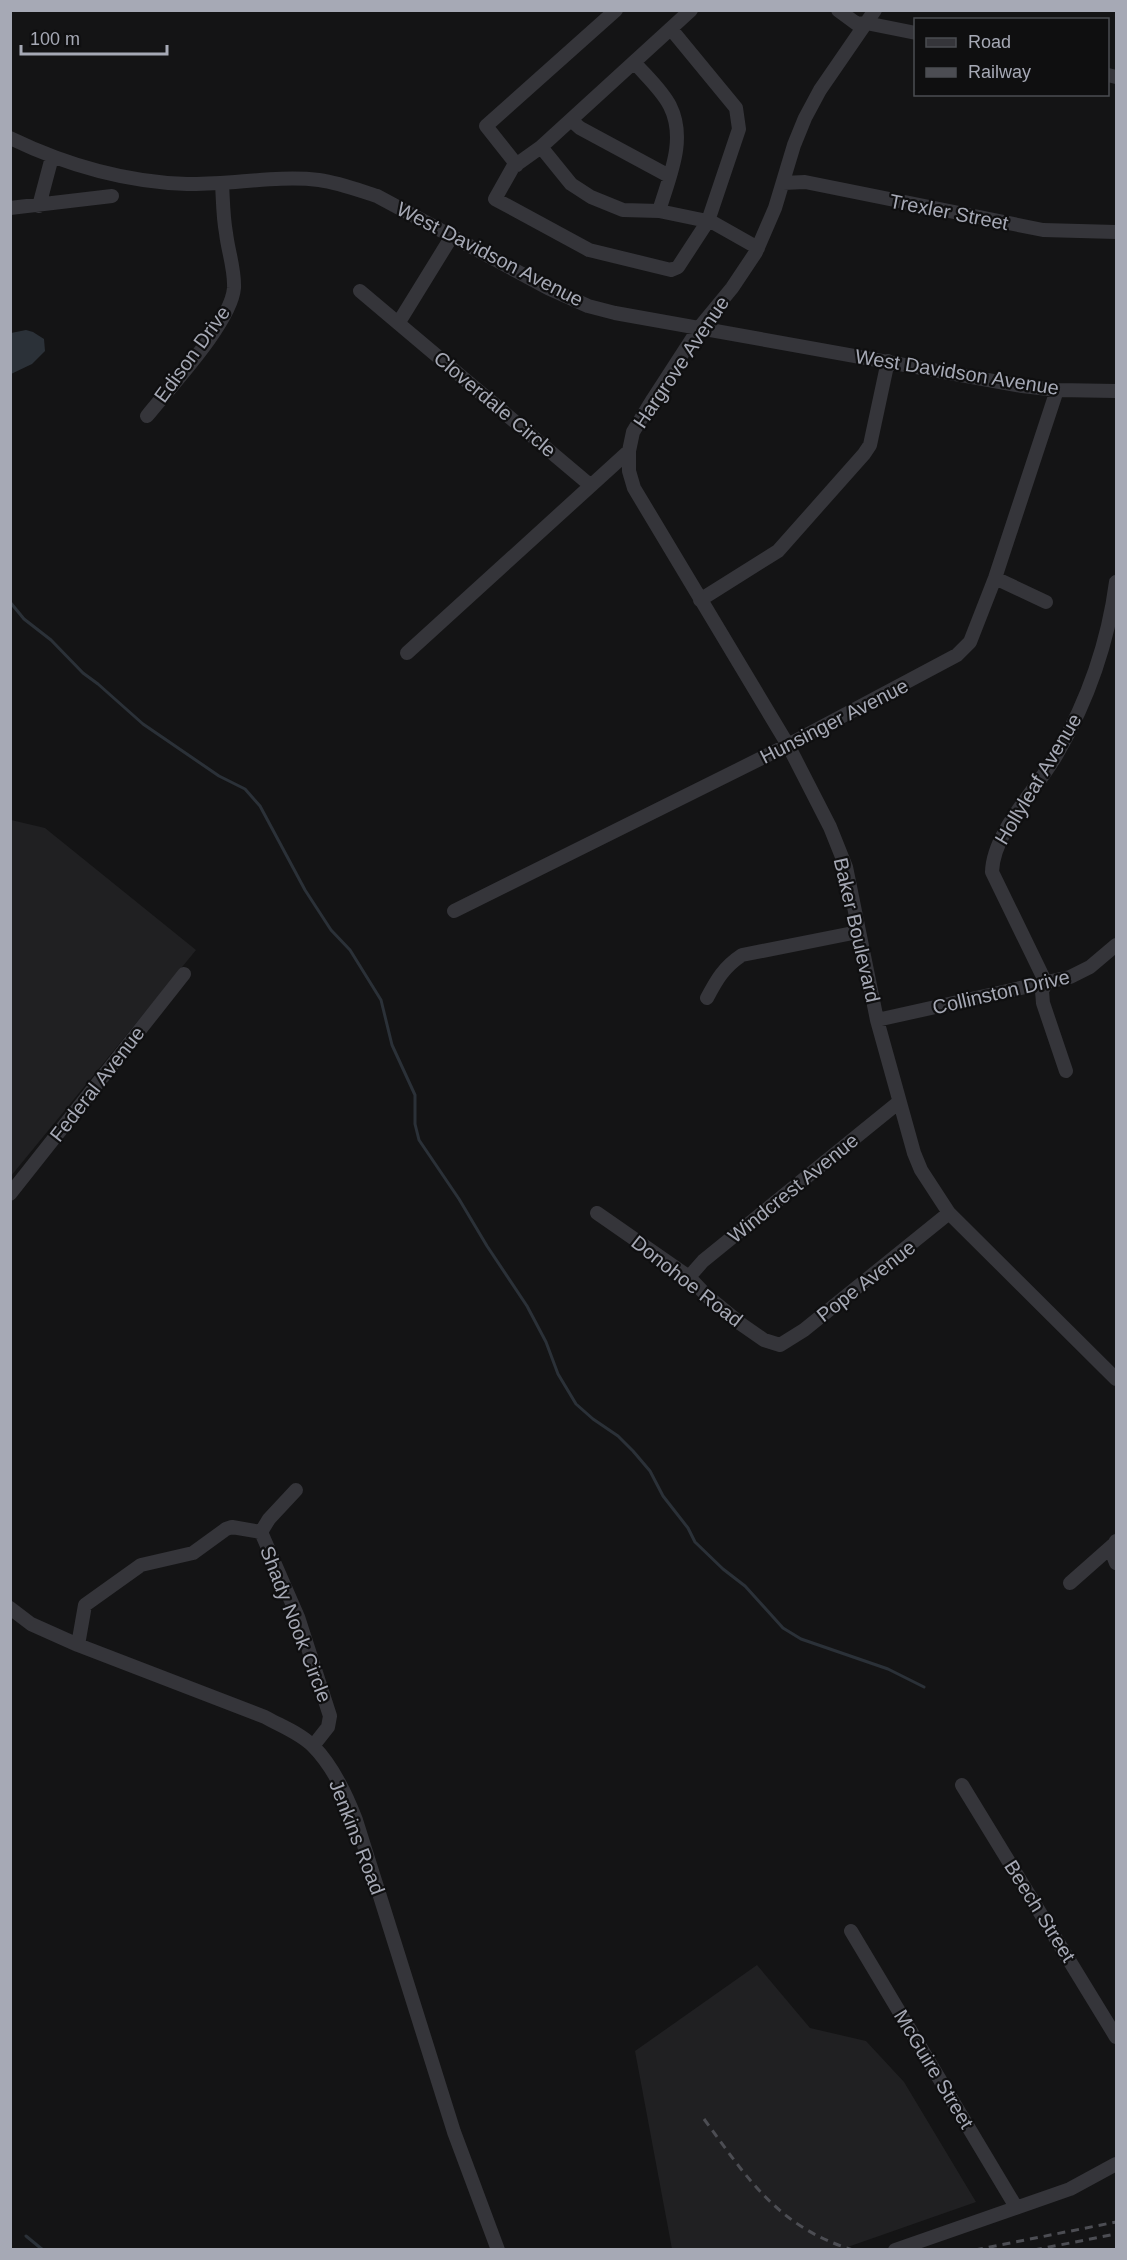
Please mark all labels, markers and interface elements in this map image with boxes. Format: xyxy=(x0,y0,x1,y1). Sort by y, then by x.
scale bar xyxy=(21,18,166,56)
legend xyxy=(914,18,1109,96)
text: 100 m xyxy=(30,29,80,49)
text: Road xyxy=(968,32,1011,52)
text: Railway xyxy=(968,62,1031,82)
street label: Trexler Street xyxy=(888,190,1011,234)
street label: West Davidson Avenue xyxy=(393,197,587,311)
street label: Hargrove Avenue xyxy=(629,292,733,432)
street label: Edison Drive xyxy=(150,302,234,406)
street label: West Davidson Avenue xyxy=(854,345,1060,399)
street label: Cloverdale Circle xyxy=(430,347,560,461)
street label: Hunsinger Avenue xyxy=(756,674,912,768)
street label: Hollyleaf Avenue xyxy=(990,710,1086,848)
street label: Baker Boulevard xyxy=(830,855,884,1005)
street label: Collinston Drive xyxy=(930,966,1072,1018)
street label: Federal Avenue xyxy=(45,1022,149,1146)
street label: Windcrest Avenue xyxy=(724,1129,862,1247)
street label: Donohoe Road xyxy=(627,1231,747,1331)
street label: Pope Avenue xyxy=(812,1236,920,1326)
street label: Shady Nook Circle xyxy=(256,1543,336,1705)
street label: Jenkins Road xyxy=(325,1776,389,1898)
street label: Beech Street xyxy=(1000,1856,1080,1966)
street label: McGuire Street xyxy=(890,2006,978,2133)

